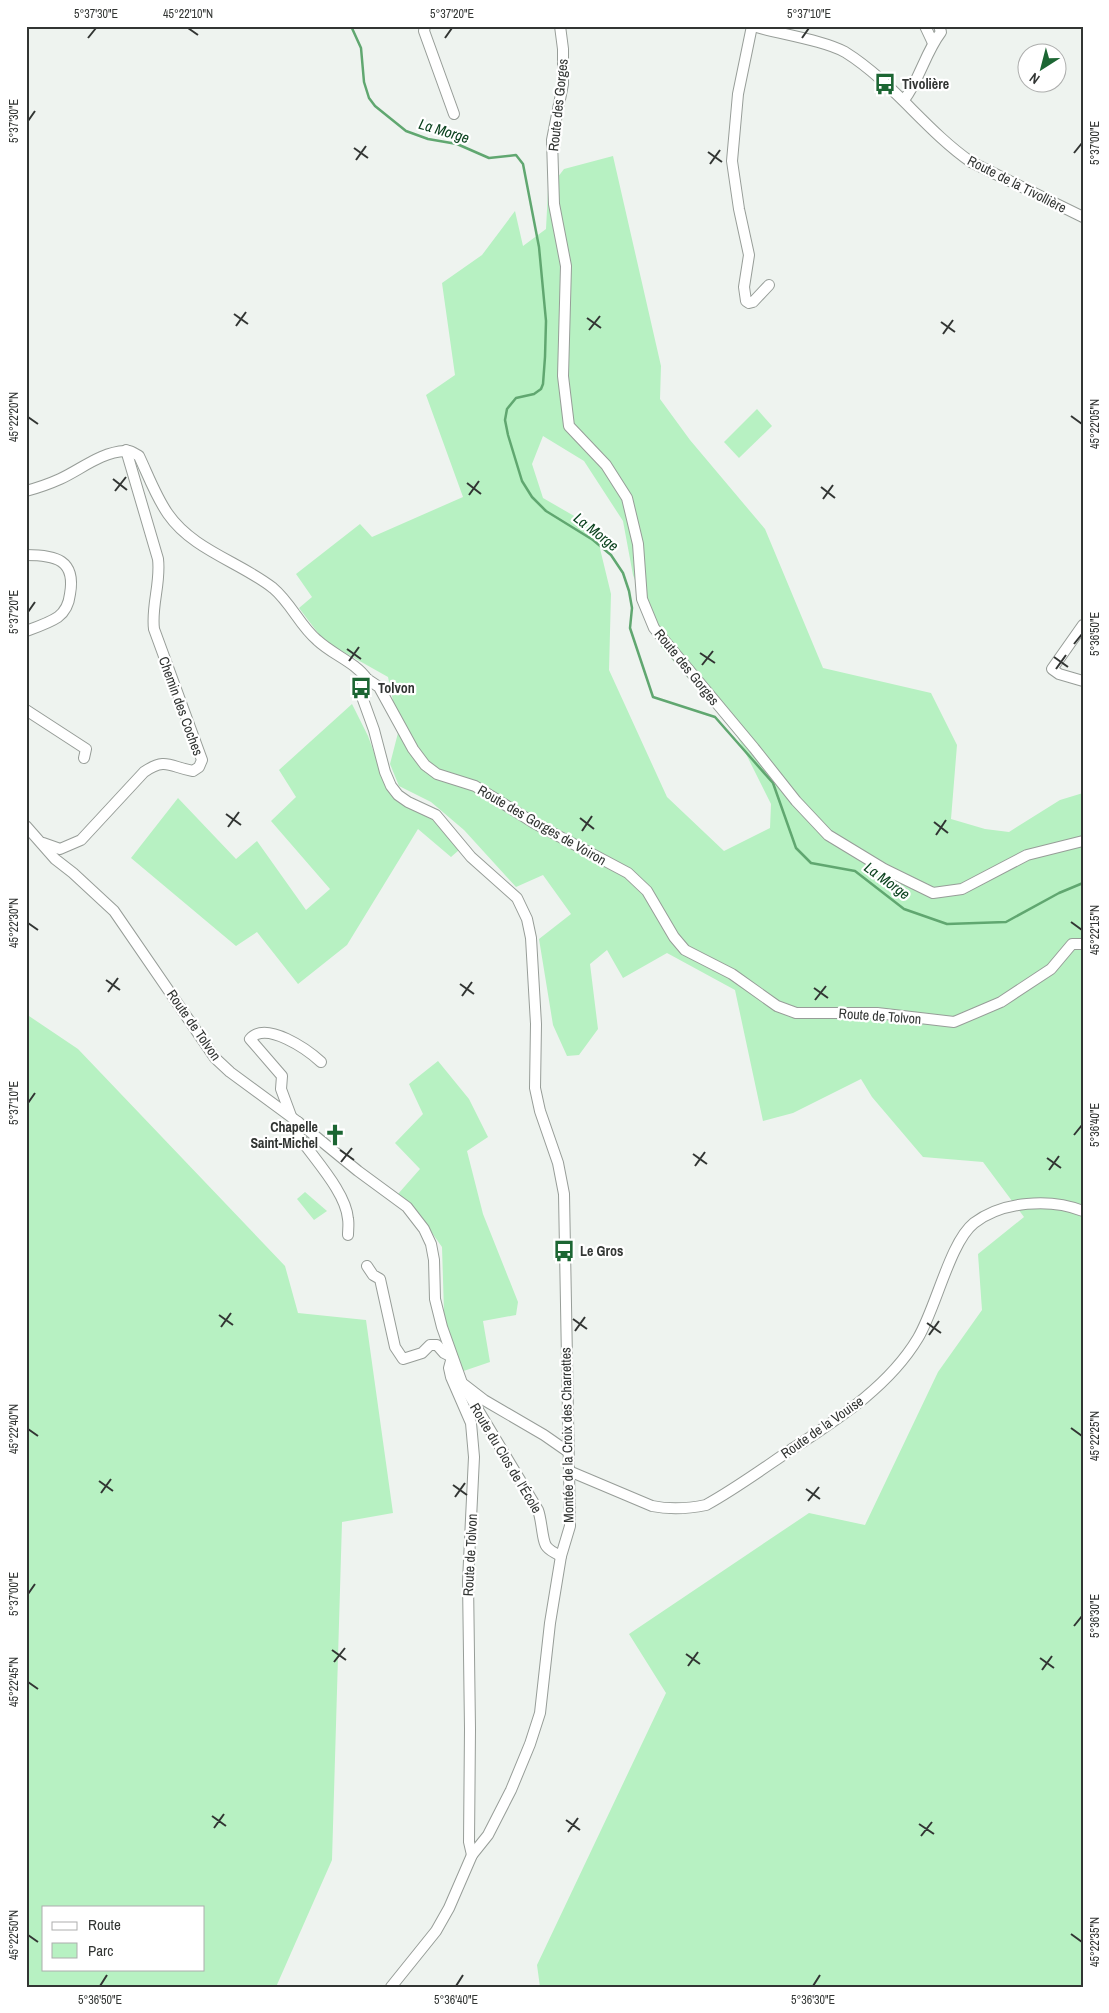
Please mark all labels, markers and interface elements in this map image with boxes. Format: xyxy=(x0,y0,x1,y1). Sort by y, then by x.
text: 5°37'30"E xyxy=(74,6,118,22)
text: 45°22'10"N xyxy=(163,6,213,22)
text: 5°37'20"E xyxy=(430,6,474,22)
text: 5°37'10"E xyxy=(787,6,831,22)
north arrow xyxy=(1016,42,1066,92)
street label: Route des Gorges xyxy=(544,57,572,152)
text: N xyxy=(1026,69,1043,88)
bus stop icon: Tivolière xyxy=(872,71,898,97)
place label: Tivolière xyxy=(902,75,949,93)
text: 5°37'30"E xyxy=(6,99,22,143)
water label: La Morge xyxy=(416,113,472,148)
text: 5°37'00"E xyxy=(1087,121,1103,165)
street label: Route de la Tivollière xyxy=(965,151,1069,217)
text: 45°22'20"N xyxy=(6,392,22,442)
text: 45°22'05"N xyxy=(1087,399,1103,449)
water label: La Morge xyxy=(569,507,623,556)
text: 5°37'20"E xyxy=(6,590,22,634)
text: 5°36'50"E xyxy=(1087,612,1103,656)
street label: Route des Gorges xyxy=(651,625,723,709)
street label: Chemin des Coches xyxy=(155,654,207,758)
bus stop icon: Tolvon xyxy=(348,675,374,701)
place label: Tolvon xyxy=(378,679,415,697)
street label: Route des Gorges de Voiron xyxy=(474,781,610,869)
water label: La Morge xyxy=(860,857,915,904)
text: 45°22'30"N xyxy=(6,898,22,948)
text: 45°22'15"N xyxy=(1087,905,1103,955)
street label: Route de Tolvon xyxy=(163,986,225,1064)
street label: Route de Tolvon xyxy=(838,1004,922,1028)
text: 5°37'10"E xyxy=(6,1081,22,1125)
text: 5°36'40"E xyxy=(1087,1103,1103,1147)
place label: Chapelle Saint-Michel xyxy=(250,1118,318,1152)
church icon: Chapelle Saint-Michel xyxy=(322,1122,348,1148)
bus stop icon: Le Gros xyxy=(551,1238,577,1264)
place label: Le Gros xyxy=(580,1242,623,1260)
street label: Montée de la Croix des Charrettes xyxy=(556,1347,578,1523)
street label: Route de la Vouise xyxy=(777,1392,867,1462)
street label: Route du Clos de l'École xyxy=(466,1400,546,1516)
text: 45°22'40"N xyxy=(6,1404,22,1454)
text: 45°22'25"N xyxy=(1087,1411,1103,1461)
street label: Route de Tolvon xyxy=(459,1513,481,1597)
text: 5°37'00"E xyxy=(6,1572,22,1616)
text: 5°36'30"E xyxy=(1087,1594,1103,1638)
text: 45°22'45"N xyxy=(6,1657,22,1707)
legend xyxy=(42,1906,205,1970)
text: 45°22'50"N xyxy=(6,1910,22,1960)
text: Route xyxy=(88,1914,121,1935)
text: 45°22'35"N xyxy=(1087,1917,1103,1967)
text: Parc xyxy=(88,1940,113,1961)
text: 5°36'50"E xyxy=(78,1992,122,2008)
text: 5°36'40"E xyxy=(434,1992,478,2008)
text: 5°36'30"E xyxy=(791,1992,835,2008)

